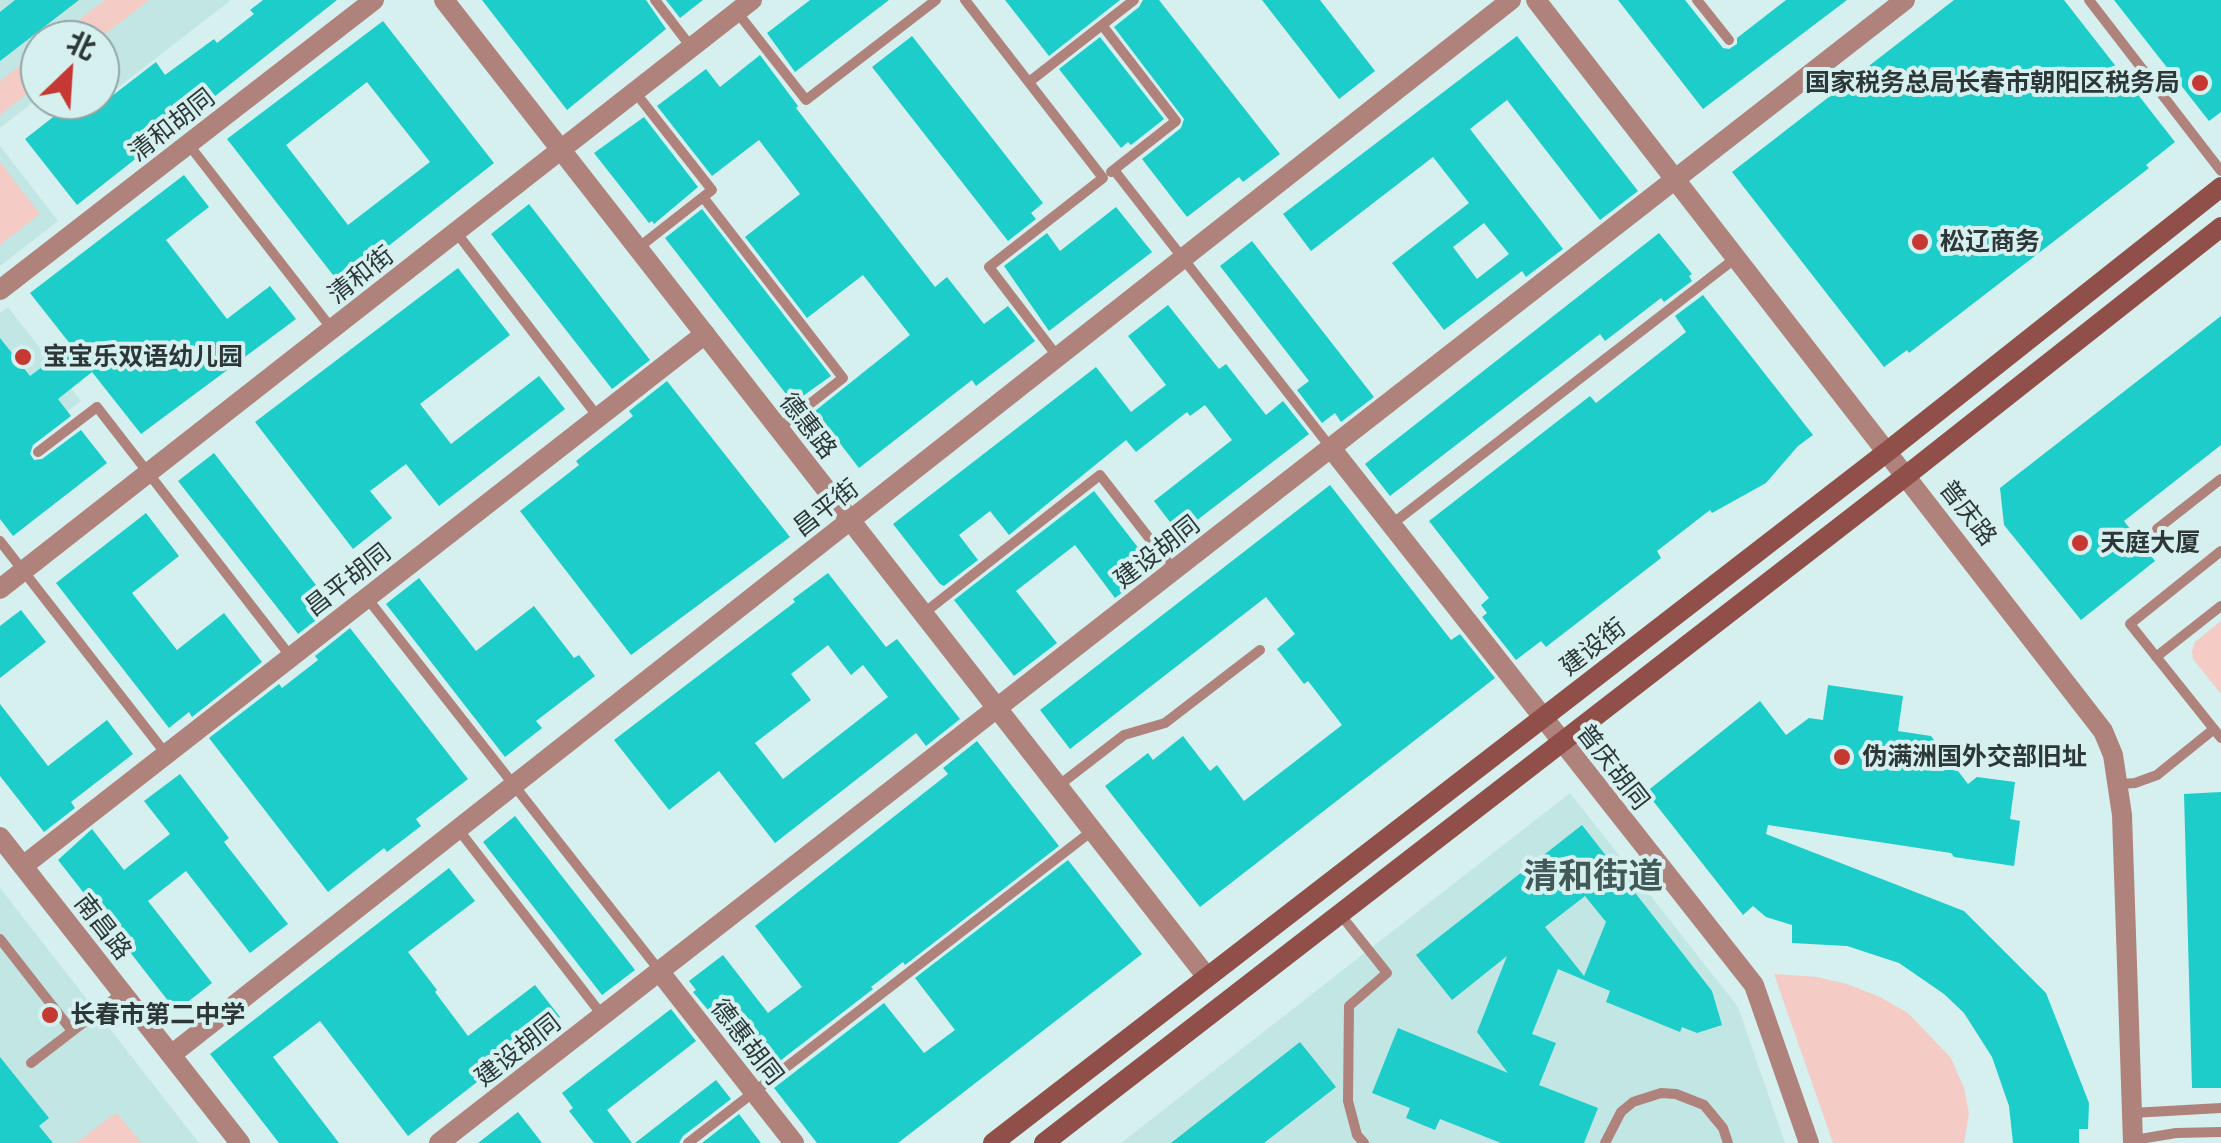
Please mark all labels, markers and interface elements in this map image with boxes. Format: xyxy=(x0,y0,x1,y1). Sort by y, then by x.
north arrow xyxy=(20,20,120,120)
text: 北 xyxy=(62,23,102,66)
place label: 国家税务总局长春市朝阳区税务局 xyxy=(1805,68,2180,98)
marker: 国家税务总局长春市朝阳区税务局 xyxy=(2189,72,2211,94)
street label: 清和胡同 xyxy=(123,82,221,168)
place label: 松辽商务 xyxy=(1940,227,2040,257)
marker: 松辽商务 xyxy=(1909,231,1931,253)
street label: 清和街 xyxy=(322,240,400,310)
place label: 宝宝乐双语幼儿园 xyxy=(43,342,243,372)
marker: 宝宝乐双语幼儿园 xyxy=(12,346,34,368)
street label: 德惠路 xyxy=(773,387,843,465)
street label: 昌平街 xyxy=(787,473,865,543)
street label: 普庆路 xyxy=(1933,474,2003,552)
street label: 建设胡同 xyxy=(1108,509,1206,595)
place label: 天庭大厦 xyxy=(2100,528,2200,558)
marker: 天庭大厦 xyxy=(2069,532,2091,554)
street label: 昌平胡同 xyxy=(299,537,397,623)
street label: 建设街 xyxy=(1554,612,1632,682)
street label: 普庆胡同 xyxy=(1570,718,1656,816)
place label: 伪满洲国外交部旧址 xyxy=(1862,742,2087,772)
marker: 伪满洲国外交部旧址 xyxy=(1831,746,1853,768)
district label: 清和街道 xyxy=(1523,856,1663,898)
street label: 南昌路 xyxy=(68,888,138,966)
street label: 德惠胡同 xyxy=(704,993,790,1091)
place label: 长春市第二中学 xyxy=(70,1000,245,1030)
marker: 长春市第二中学 xyxy=(39,1004,61,1026)
street label: 建设胡同 xyxy=(469,1007,567,1093)

